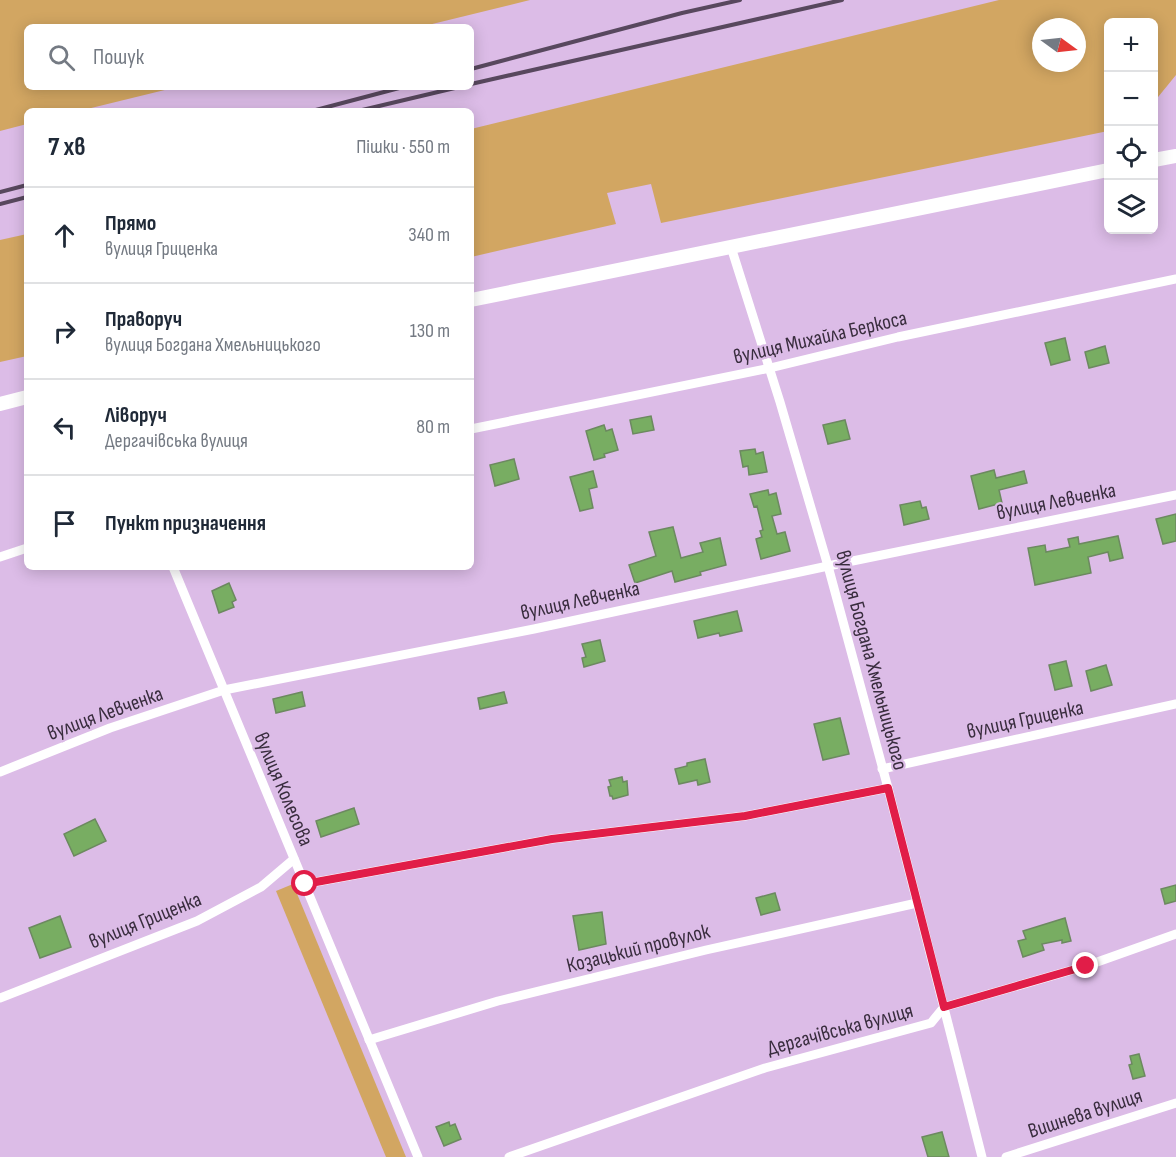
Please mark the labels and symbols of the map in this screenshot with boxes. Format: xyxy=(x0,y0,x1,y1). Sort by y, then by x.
north arrow xyxy=(1032,18,1086,72)
street label: вулиця Михайла Беркоса xyxy=(731,305,909,370)
street label: вулиця Левченка xyxy=(994,478,1118,525)
street label: вулиця Богдана Хмельницького xyxy=(830,547,913,773)
street label: вулиця Левченка xyxy=(518,576,642,625)
street label: вулиця Левченка xyxy=(44,681,166,746)
street label: вулиця Гриценка xyxy=(964,695,1086,744)
street label: вулиця Колесова xyxy=(248,729,319,850)
route start xyxy=(291,870,317,896)
street label: вулиця Гриценка xyxy=(85,887,205,954)
street label: Козацький провулок xyxy=(564,919,712,978)
route end xyxy=(1072,952,1098,978)
street label: Дергачівська вулиця xyxy=(764,998,916,1061)
street label: Вишнева вулиця xyxy=(1025,1083,1145,1144)

